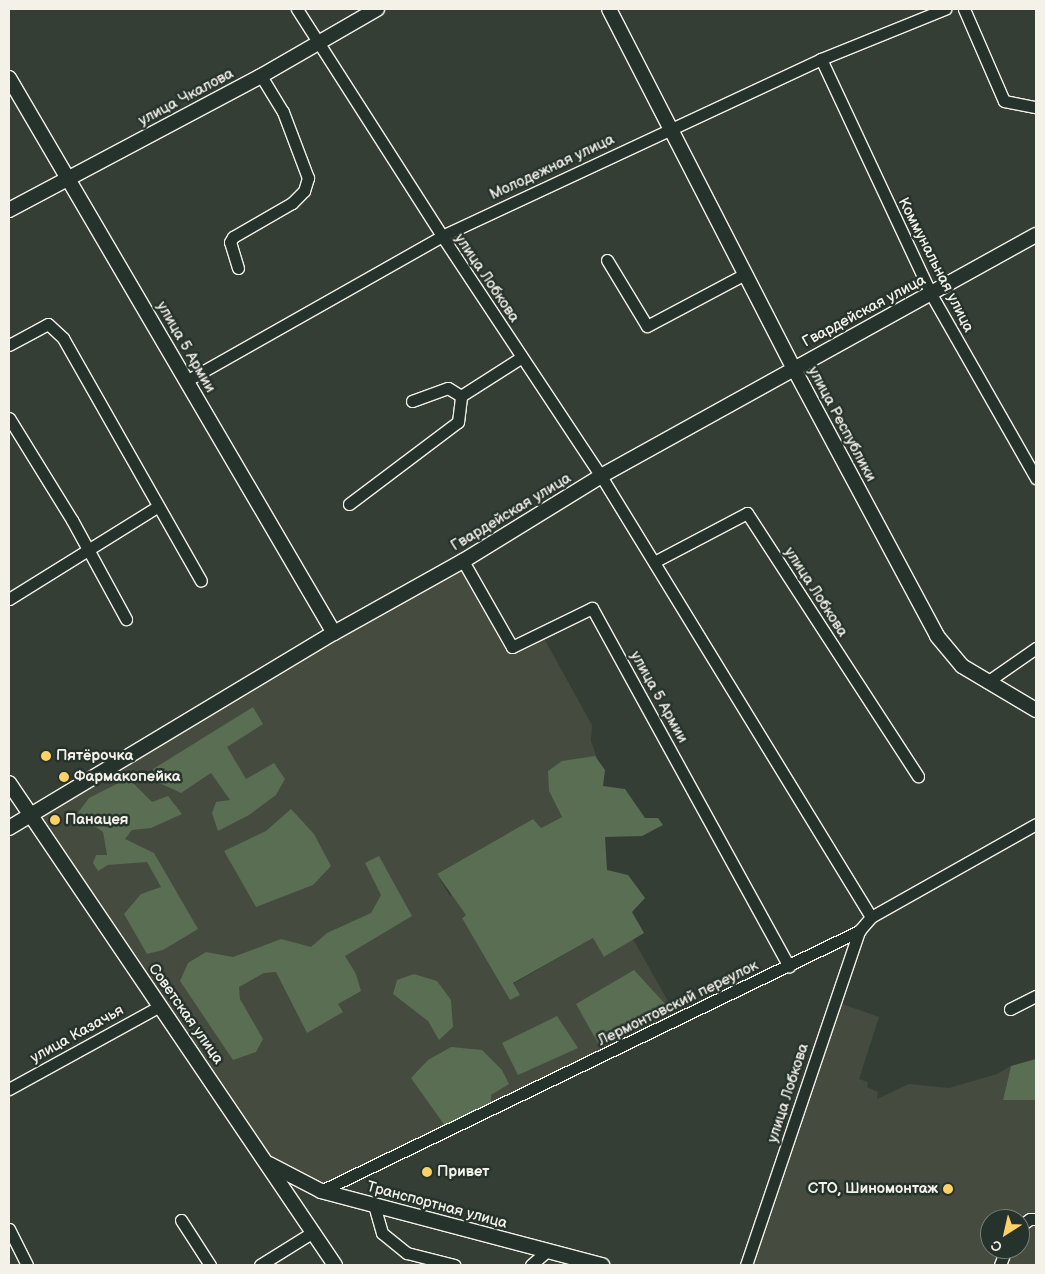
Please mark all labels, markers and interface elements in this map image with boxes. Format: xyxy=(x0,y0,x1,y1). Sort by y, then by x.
street label: улица Чкалова xyxy=(135,64,237,130)
street label: Молодежная улица xyxy=(487,130,617,204)
street label: Коммунальная улица xyxy=(894,195,978,335)
street label: улица Лобкова xyxy=(451,230,523,326)
street label: Гвардейская улица xyxy=(799,271,929,351)
street label: улица 5 Армии xyxy=(153,298,219,396)
street label: улица Республики xyxy=(804,363,880,485)
street label: Гвардейская улица xyxy=(448,469,574,555)
street label: улица Лобкова xyxy=(780,544,852,640)
street label: улица 5 Армии xyxy=(626,648,692,746)
place label: Пятёрочка xyxy=(56,747,133,765)
marker: Пятёрочка xyxy=(40,750,52,762)
place label: Фармакопейка xyxy=(74,768,180,786)
marker: Фармакопейка xyxy=(58,771,70,783)
place label: Панацея xyxy=(65,811,129,829)
marker: Панацея xyxy=(49,814,61,826)
street label: Лермонтовский переулок xyxy=(595,956,761,1050)
street label: Советская улица xyxy=(145,960,227,1068)
street label: улица Казачья xyxy=(27,1001,127,1067)
street label: улица Лобкова xyxy=(763,1041,813,1145)
place label: Привет xyxy=(437,1163,489,1181)
marker: Привет xyxy=(421,1166,433,1178)
street label: Транспортная улица xyxy=(365,1178,509,1232)
place label: СТО, Шиномонтаж xyxy=(808,1180,938,1198)
marker: СТО, Шиномонтаж xyxy=(942,1183,954,1195)
north arrow xyxy=(980,1209,1030,1259)
text: С xyxy=(988,1236,1006,1256)

